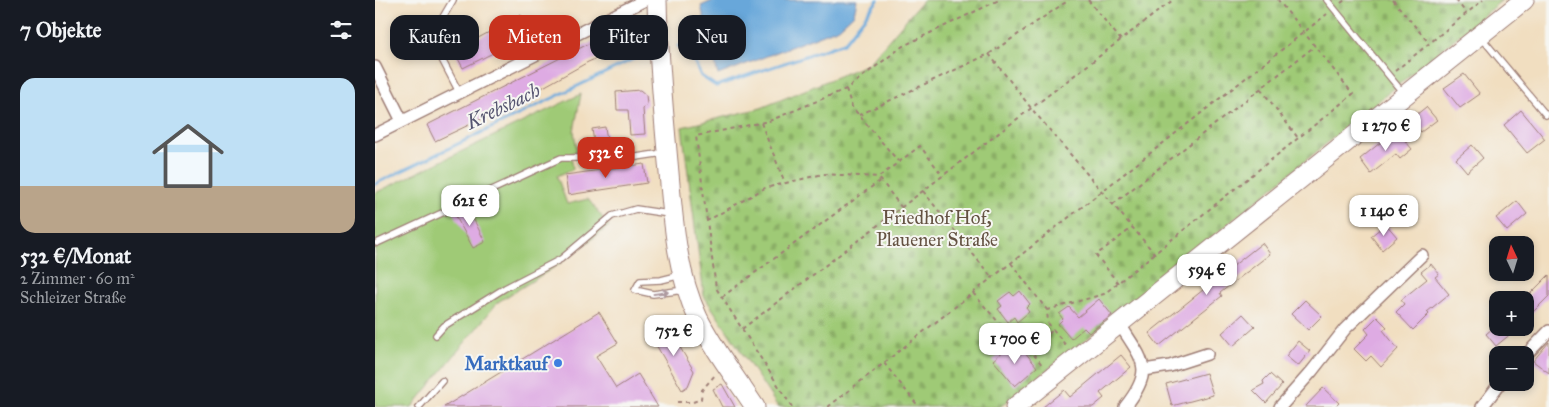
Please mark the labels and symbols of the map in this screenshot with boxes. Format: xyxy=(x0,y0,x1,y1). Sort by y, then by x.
water label: Krebsbach xyxy=(461,78,544,135)
pin: 1 270 € xyxy=(1340,110,1432,152)
pin: 532 € xyxy=(571,136,641,179)
pin: 621 € xyxy=(435,184,505,227)
pin: 1 140 € xyxy=(1338,194,1430,237)
park label: Friedhof Hof, Plauener Straße xyxy=(876,206,998,251)
north arrow xyxy=(1489,236,1534,281)
pin: 594 € xyxy=(1172,254,1242,296)
one-way arrow xyxy=(653,288,669,298)
pin: 752 € xyxy=(639,314,709,357)
pin: 1 700 € xyxy=(969,322,1061,365)
place label: Marktkauf xyxy=(465,352,552,375)
marker: Marktkauf xyxy=(552,357,564,369)

